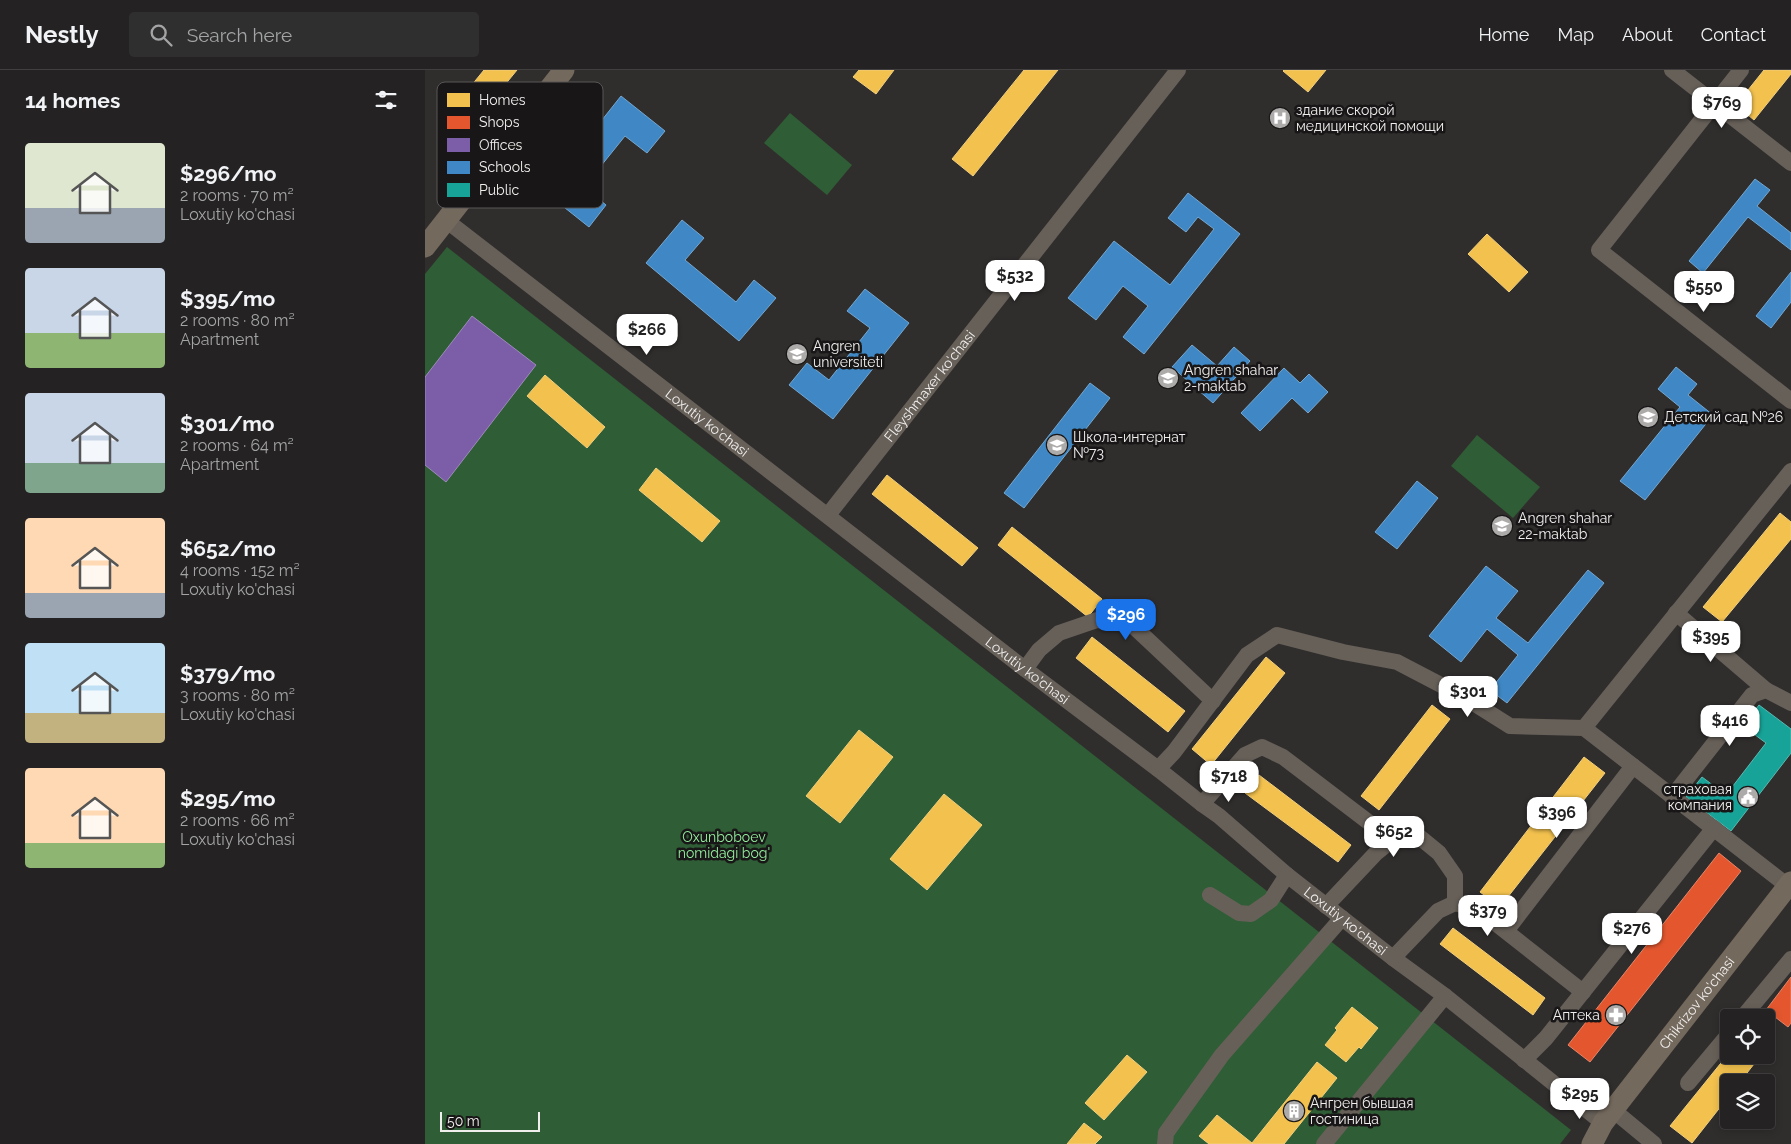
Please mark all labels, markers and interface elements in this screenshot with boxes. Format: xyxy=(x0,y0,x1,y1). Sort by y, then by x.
search box xyxy=(129,12,479,57)
text: Nestly xyxy=(25,20,99,49)
icon: search xyxy=(147,21,175,49)
text: Search here xyxy=(187,24,292,46)
text: Home xyxy=(1478,24,1529,45)
text: Map xyxy=(1557,24,1594,45)
text: About xyxy=(1622,24,1673,45)
text: Contact xyxy=(1701,24,1766,45)
legend xyxy=(437,82,603,208)
icon: filters xyxy=(372,86,400,114)
pin: $769 xyxy=(1692,87,1752,129)
text: 14 homes xyxy=(25,88,120,113)
text: Homes xyxy=(479,92,526,108)
text: $769 xyxy=(1703,93,1741,112)
place label: здание скорой медицинской помощи xyxy=(1296,102,1444,134)
hospital icon: здание скорой медицинской помощи xyxy=(1268,106,1292,130)
text: Shops xyxy=(479,114,520,130)
text: Offices xyxy=(479,137,523,153)
text: Schools xyxy=(479,159,531,175)
text: $296/mo xyxy=(180,161,277,186)
icon: home xyxy=(65,163,125,223)
text: Public xyxy=(479,182,520,198)
text: 2 rooms · 70 m² xyxy=(180,186,294,205)
text: Loxutiy ko'chasi xyxy=(180,205,295,224)
pin: $532 xyxy=(985,260,1045,302)
text: $532 xyxy=(997,266,1033,285)
pin: $550 xyxy=(1674,270,1734,313)
text: $550 xyxy=(1685,277,1723,296)
text: $395/mo xyxy=(180,286,275,311)
icon: home xyxy=(65,288,125,348)
text: 2 rooms · 80 m² xyxy=(180,311,295,330)
pin: $266 xyxy=(617,314,677,356)
text: $266 xyxy=(628,320,666,339)
street label: Fleyshmaxer ko'chasi xyxy=(881,327,978,445)
text: Apartment xyxy=(180,330,259,349)
place label: Angren universiteti xyxy=(813,338,883,370)
school or university icon: Angren universiteti xyxy=(785,342,809,366)
place label: Angren shahar 2-maktab xyxy=(1184,362,1278,394)
school or university icon: Angren shahar 2-maktab xyxy=(1156,366,1180,390)
street label: Loxutiy ko'chasi xyxy=(662,385,752,460)
school or university icon: Детский сад №26 xyxy=(1636,405,1660,429)
place label: Детский сад №26 xyxy=(1664,409,1783,425)
text: $301/mo xyxy=(180,411,274,436)
icon: home xyxy=(65,413,125,473)
place label: Школа-интернат №73 xyxy=(1073,429,1186,461)
school or university icon: Школа-интернат №73 xyxy=(1045,433,1069,457)
text: 2 rooms · 64 m² xyxy=(180,436,294,455)
text: Apartment xyxy=(180,455,259,474)
place label: Angren shahar 22-maktab xyxy=(1518,510,1612,542)
school or university icon: Angren shahar 22-maktab xyxy=(1490,514,1514,538)
text: $652/mo xyxy=(180,536,276,561)
icon: home xyxy=(65,538,125,598)
text: 4 rooms · 152 m² xyxy=(180,561,300,580)
text: Loxutiy ko'chasi xyxy=(180,580,295,599)
pin: $296 xyxy=(1096,598,1156,641)
text: $296 xyxy=(1107,605,1145,624)
pin: $395 xyxy=(1681,620,1741,663)
text: $395 xyxy=(1692,627,1730,646)
street label: Loxutiy ko'chasi xyxy=(982,633,1072,707)
text: $379/mo xyxy=(180,661,275,686)
icon: home xyxy=(65,663,125,723)
pin: $301 xyxy=(1438,676,1498,718)
text: $301 xyxy=(1450,682,1486,701)
text: 3 rooms · 80 m² xyxy=(180,686,295,705)
pin: $416 xyxy=(1700,704,1760,747)
text: Loxutiy ko'chasi xyxy=(180,705,295,724)
text: $416 xyxy=(1712,711,1748,730)
pin: $718 xyxy=(1199,760,1259,803)
text: $718 xyxy=(1211,767,1247,786)
place label: страховая компания xyxy=(1664,781,1732,813)
public building icon: страховая компания xyxy=(1736,785,1760,809)
text: $295/mo xyxy=(180,786,275,811)
icon: home xyxy=(65,788,125,848)
pin: $396 xyxy=(1527,796,1587,839)
text: $396 xyxy=(1538,803,1576,822)
text: 2 rooms · 66 m² xyxy=(180,811,295,830)
pin: $652 xyxy=(1364,816,1424,858)
text: $652 xyxy=(1375,822,1413,841)
park label: Oxunboboev nomidagi bog' xyxy=(678,829,770,861)
text: Loxutiy ko'chasi xyxy=(180,830,295,849)
street label: Loxutiy ko'chasi xyxy=(1301,883,1390,958)
pin: $379 xyxy=(1458,894,1518,937)
text: $379 xyxy=(1469,901,1507,920)
pin: $276 xyxy=(1602,912,1662,955)
text: $276 xyxy=(1613,919,1651,938)
street label: Chikrizov ko'chasi xyxy=(1656,954,1738,1052)
pharmacy icon: Аптека xyxy=(1604,1003,1628,1027)
place label: Аптека xyxy=(1553,1007,1600,1023)
map controls xyxy=(1720,1009,1775,1129)
button: locate xyxy=(1720,1009,1775,1064)
button: layers xyxy=(1720,1074,1775,1129)
pin: $295 xyxy=(1550,1078,1610,1120)
text: $295 xyxy=(1561,1084,1599,1103)
place label: Ангрен бывшая гостиница xyxy=(1310,1095,1413,1127)
building icon: Ангрен бывшая гостиница xyxy=(1282,1099,1306,1123)
scale bar xyxy=(440,1109,540,1132)
text: 50 m xyxy=(447,1113,480,1129)

